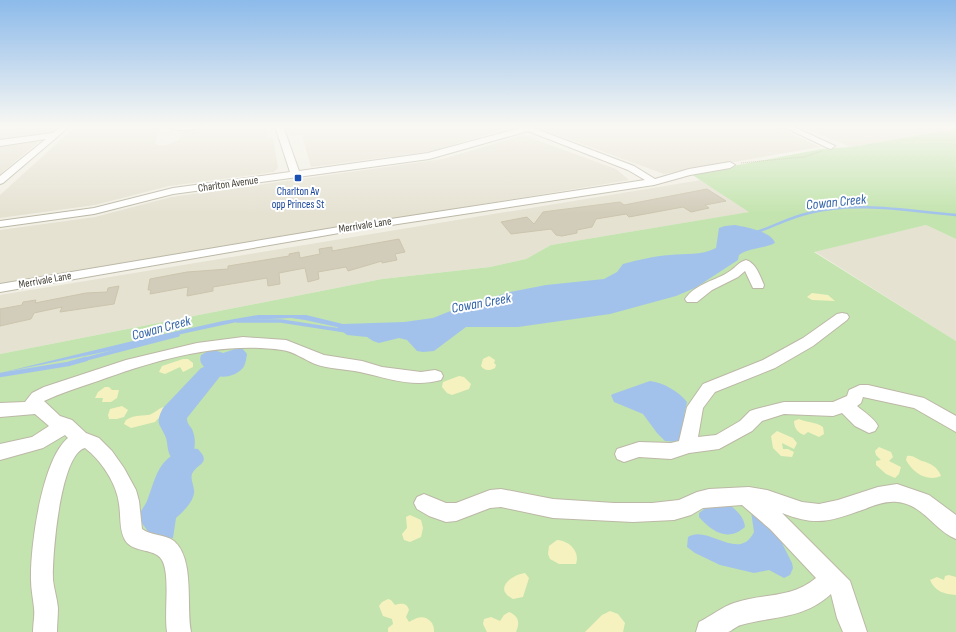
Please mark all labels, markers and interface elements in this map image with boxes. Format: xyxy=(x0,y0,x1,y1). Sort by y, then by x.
street label: Charlton Avenue xyxy=(197,173,259,195)
marker: Charlton Av opp Princes St xyxy=(293,173,303,183)
place label: Charlton Av opp Princes St xyxy=(272,185,325,211)
water label: Cowan Creek xyxy=(805,190,868,214)
street label: Merrivale Lane xyxy=(338,214,392,236)
street label: Merrivale Lane xyxy=(18,269,72,291)
water label: Cowan Creek xyxy=(450,289,513,317)
water label: Cowan Creek xyxy=(130,312,193,344)

